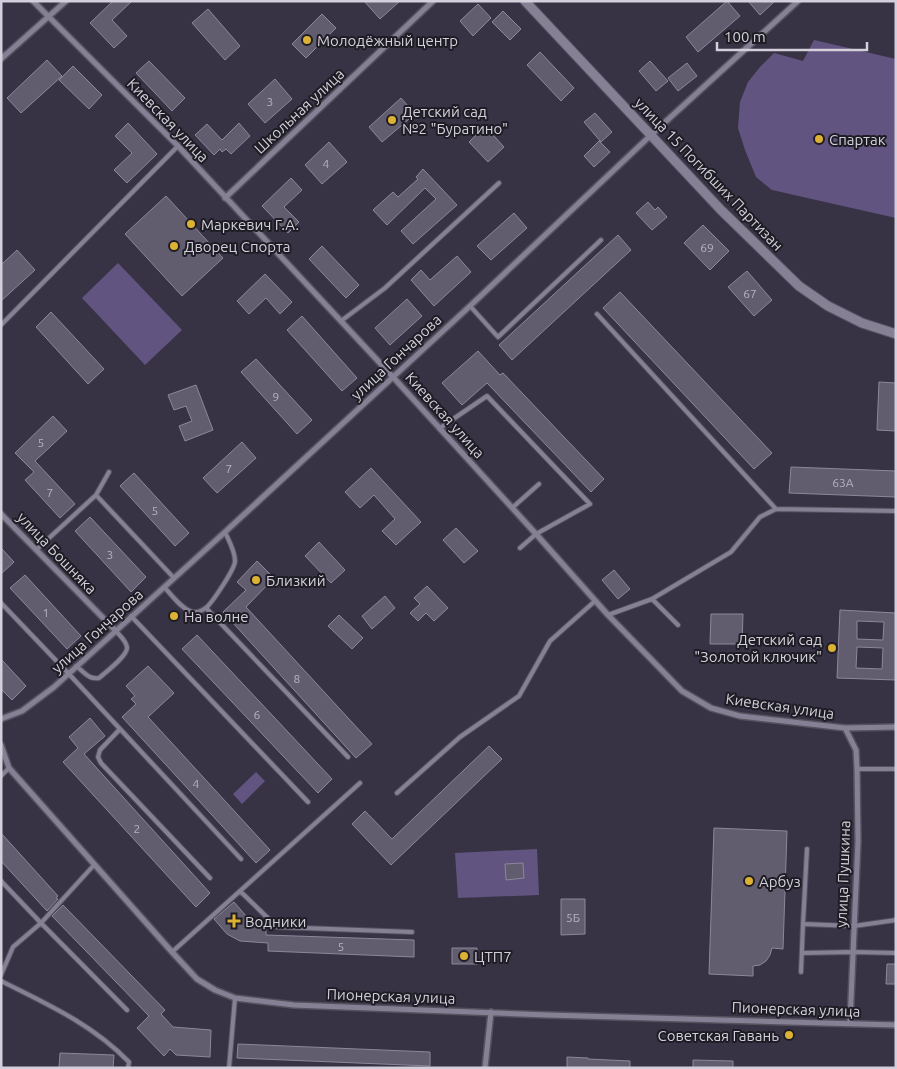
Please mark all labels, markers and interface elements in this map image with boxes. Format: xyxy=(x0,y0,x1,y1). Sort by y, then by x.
scale bar xyxy=(717,20,867,52)
text: 100 m xyxy=(724,28,766,45)
place label: Молодёжный центр xyxy=(317,32,458,49)
marker: Молодёжный центр xyxy=(301,34,313,46)
street label: Школьная улица xyxy=(251,65,347,157)
street label: Киевская улица xyxy=(124,75,212,165)
street label: улица 15 Погибших Партизан xyxy=(631,94,787,254)
house number: 3 xyxy=(267,95,273,108)
place label: Детский сад №2 "Буратино" xyxy=(402,103,508,137)
marker: Детский сад №2 "Буратино" xyxy=(386,114,398,126)
place label: Спартак xyxy=(829,131,886,148)
marker: Спартак xyxy=(813,133,825,145)
house number: 4 xyxy=(323,157,330,170)
place label: Маркевич Г.А. xyxy=(201,216,299,233)
marker: Маркевич Г.А. xyxy=(185,218,197,230)
place label: Дворец Спорта xyxy=(184,238,290,255)
marker: Дворец Спорта xyxy=(168,240,180,252)
house number: 69 xyxy=(700,241,714,254)
house number: 67 xyxy=(743,287,757,300)
street label: улица Гончарова xyxy=(347,311,445,403)
street label: Киевская улица xyxy=(402,369,488,461)
house number: 9 xyxy=(273,390,279,403)
house number: 5 xyxy=(38,436,44,449)
house number: 7 xyxy=(226,462,232,475)
house number: 63А xyxy=(832,476,854,489)
house number: 7 xyxy=(47,486,53,499)
house number: 5 xyxy=(152,504,158,517)
street label: улица Бошняка xyxy=(14,509,100,597)
house number: 3 xyxy=(107,548,113,561)
place label: Близкий xyxy=(266,572,326,589)
marker: Близкий xyxy=(250,574,262,586)
street label: улица Гончарова xyxy=(48,586,146,676)
house number: 1 xyxy=(43,606,49,619)
place label: На волне xyxy=(184,608,248,625)
marker: На волне xyxy=(168,610,180,622)
place label: Детский сад "Золотой ключик" xyxy=(694,631,822,665)
marker: Детский сад "Золотой ключик" xyxy=(826,642,838,654)
house number: 8 xyxy=(294,672,301,685)
street label: Киевская улица xyxy=(725,690,835,722)
house number: 6 xyxy=(254,708,261,721)
house number: 4 xyxy=(193,777,200,790)
street label: улица Пушкина xyxy=(833,820,853,928)
house number: 2 xyxy=(134,822,140,835)
place label: Арбуз xyxy=(759,873,801,890)
marker: Арбуз xyxy=(743,875,755,887)
house number: 5Б xyxy=(566,911,580,924)
place label: Водники xyxy=(245,913,306,930)
marker: Водники xyxy=(227,914,241,928)
house number: 5 xyxy=(338,940,344,953)
place label: ЦТП7 xyxy=(474,948,512,965)
marker: ЦТП7 xyxy=(458,950,470,962)
street label: Пионерская улица xyxy=(326,985,456,1007)
street label: Пионерская улица xyxy=(731,998,861,1020)
place label: Советская Гавань xyxy=(658,1027,779,1044)
marker: Советская Гавань xyxy=(783,1029,795,1041)

